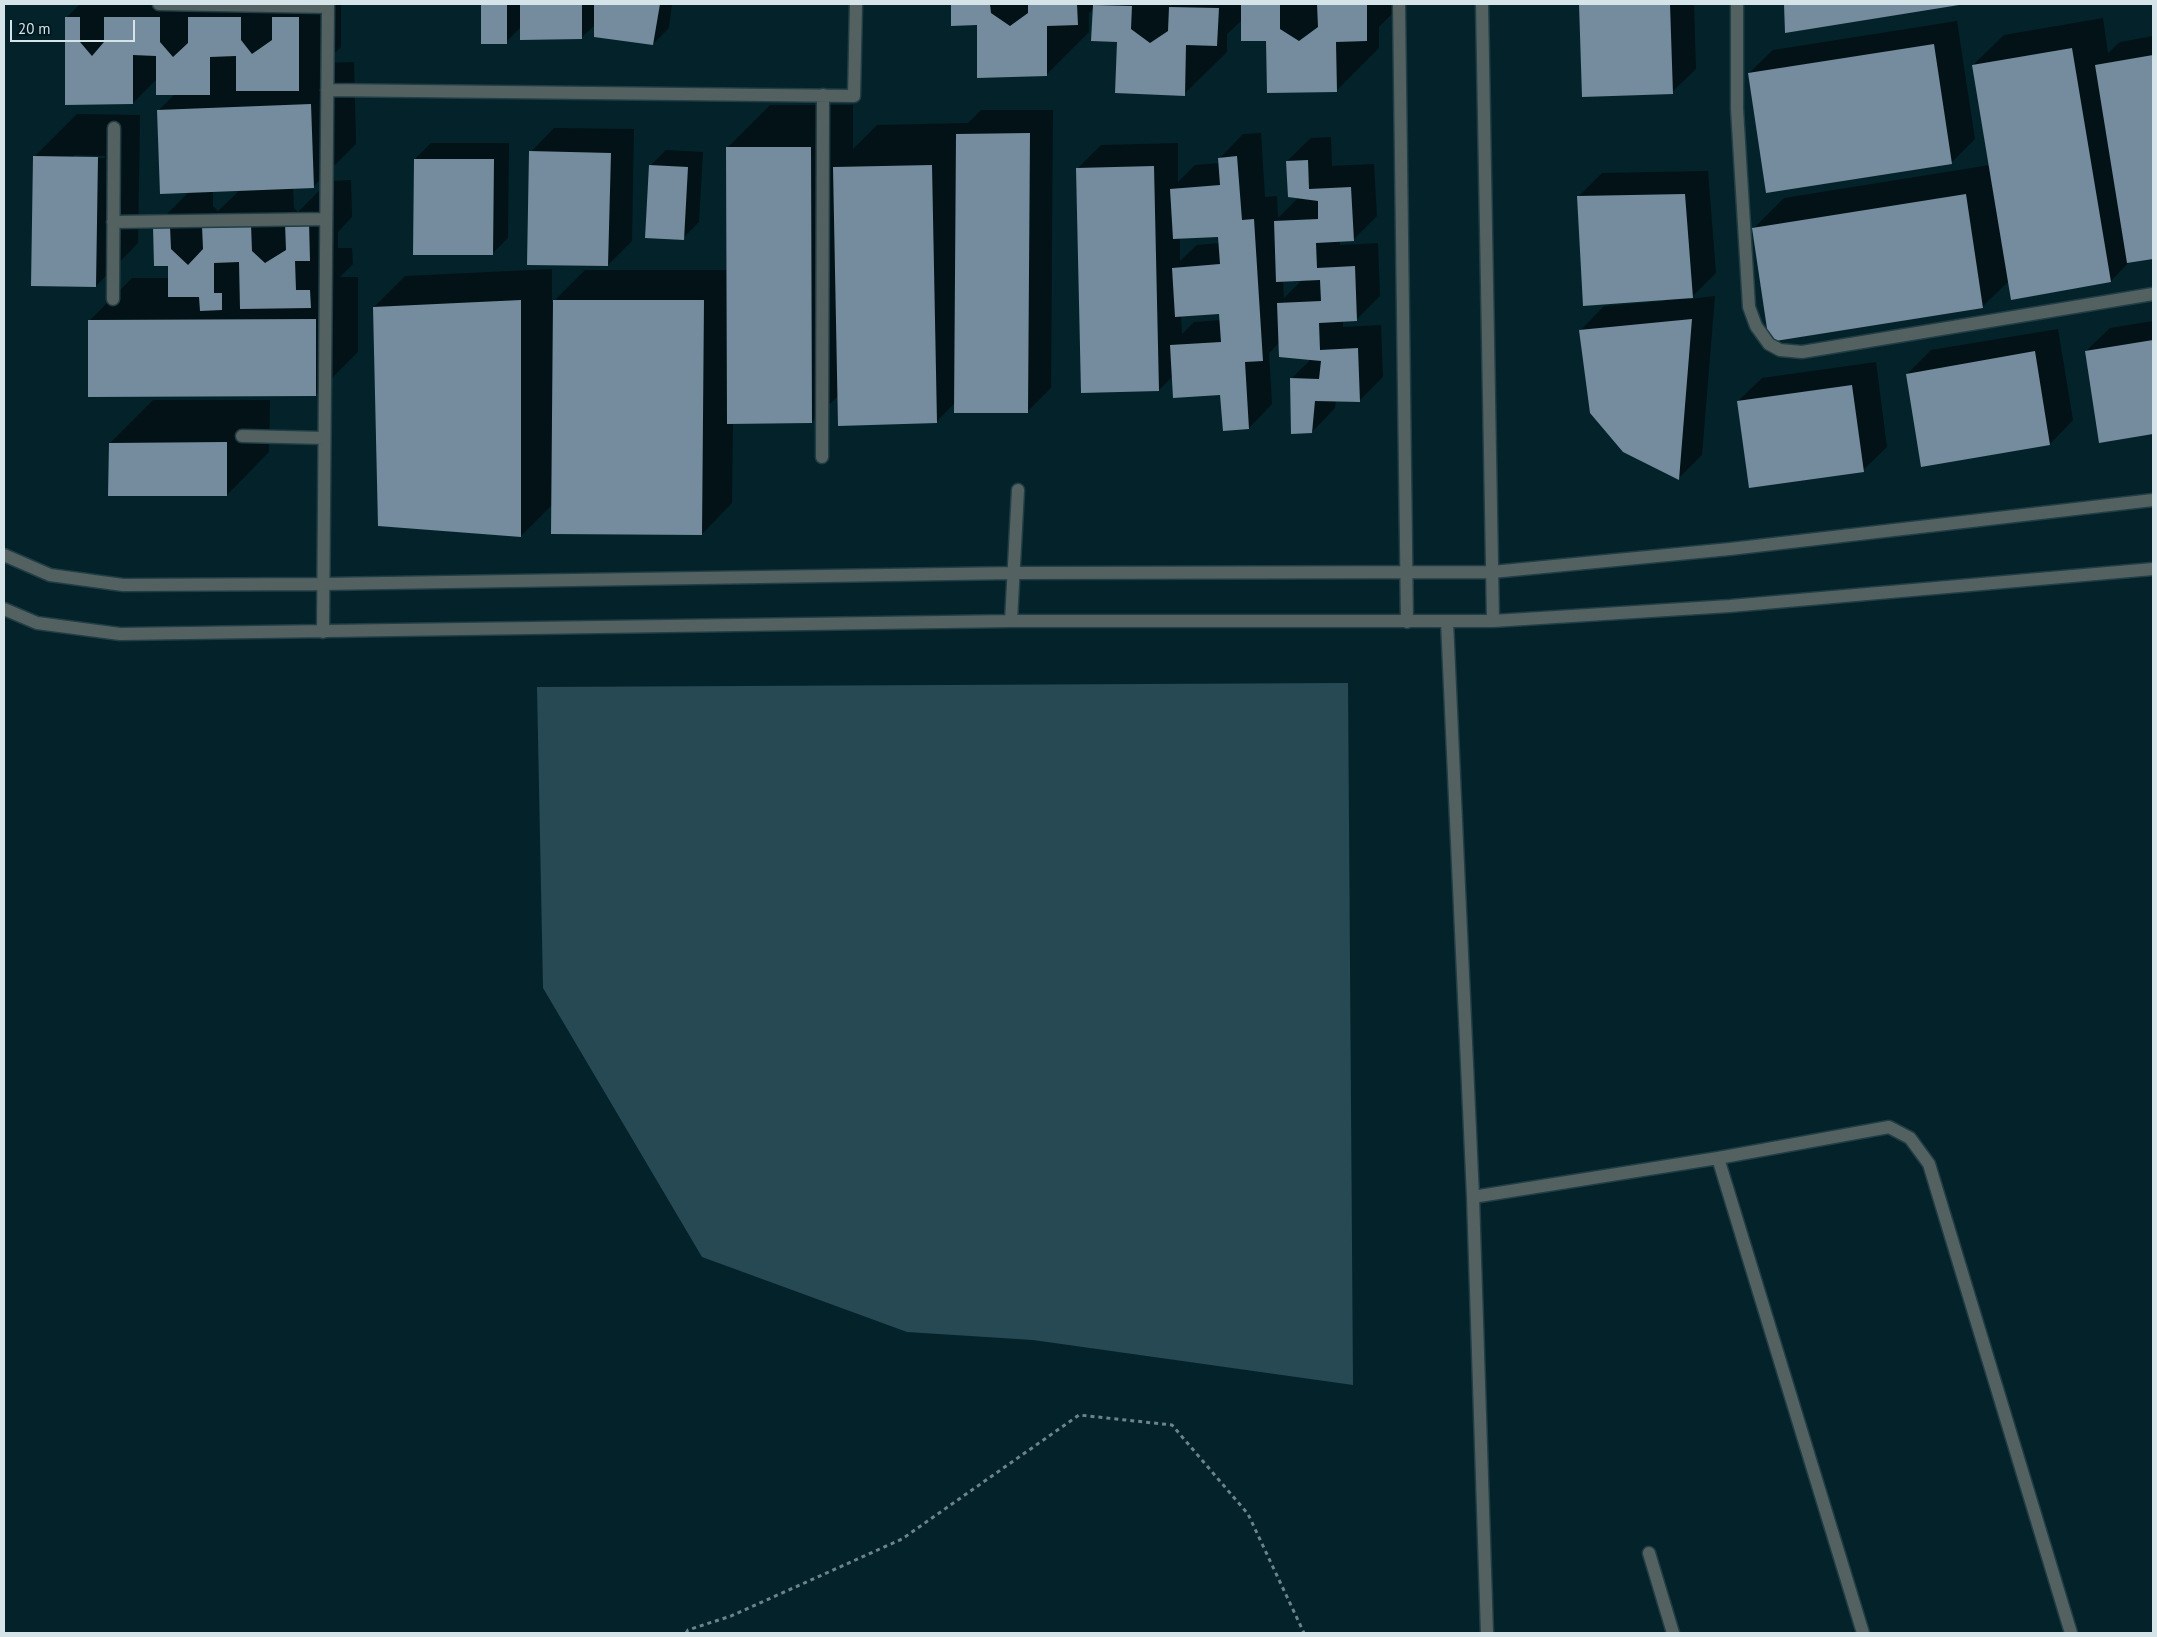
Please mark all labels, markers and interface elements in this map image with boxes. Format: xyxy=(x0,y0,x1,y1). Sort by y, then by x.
scale bar xyxy=(12,10,138,42)
text: 20 m xyxy=(18,19,51,38)

